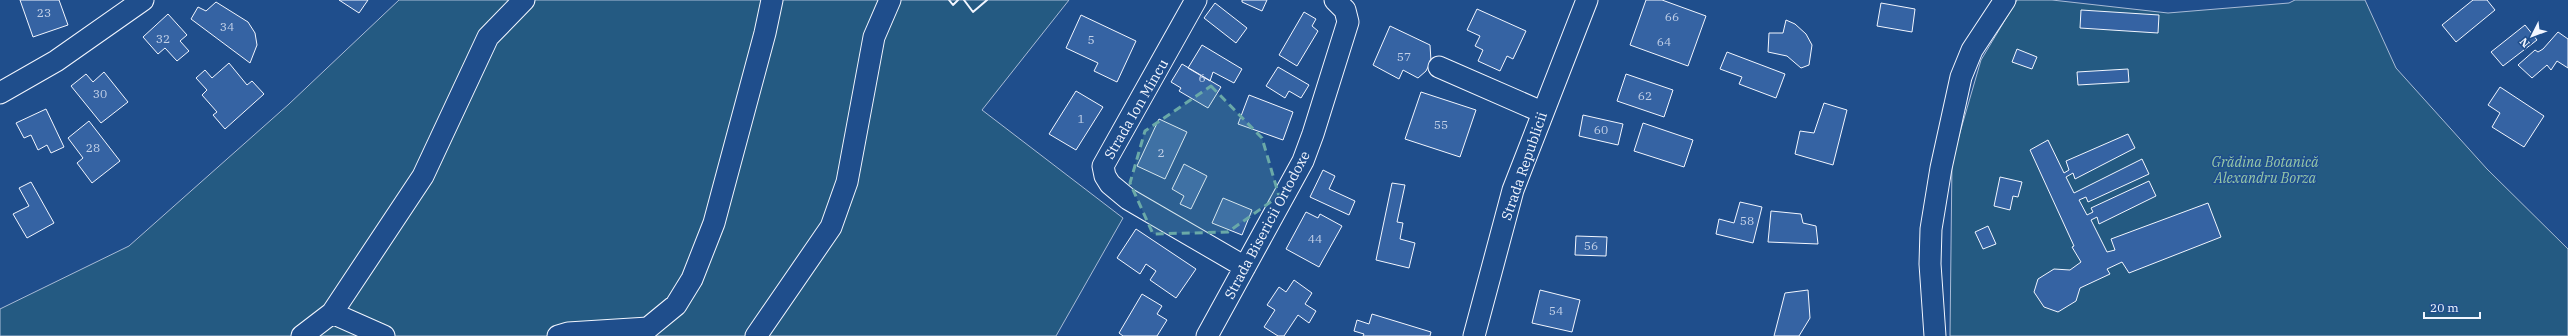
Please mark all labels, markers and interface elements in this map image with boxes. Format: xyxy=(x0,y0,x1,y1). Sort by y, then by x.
house number: 23 xyxy=(37,5,51,20)
house number: 66 xyxy=(1665,9,1679,24)
north arrow xyxy=(2512,16,2552,56)
house number: 34 xyxy=(220,19,234,34)
house number: 32 xyxy=(156,31,170,46)
house number: 5 xyxy=(1087,32,1095,47)
house number: 64 xyxy=(1657,34,1671,49)
text: N xyxy=(2516,35,2533,51)
house number: 57 xyxy=(1397,49,1411,64)
street label: Strada Ion Mincu xyxy=(1100,55,1172,162)
house number: 6 xyxy=(1198,70,1206,85)
house number: 30 xyxy=(93,86,107,101)
house number: 62 xyxy=(1638,88,1652,103)
street label: Strada Republicii xyxy=(1497,109,1551,223)
house number: 1 xyxy=(1077,111,1085,126)
house number: 55 xyxy=(1434,117,1448,132)
house number: 60 xyxy=(1594,122,1608,137)
house number: 28 xyxy=(86,140,100,155)
house number: 2 xyxy=(1157,145,1165,160)
street label: Strada Bisericii Ortodoxe xyxy=(1220,148,1314,302)
park label: Grădina Botanică Alexandru Borza xyxy=(2211,153,2319,187)
house number: 58 xyxy=(1740,213,1754,228)
house number: 44 xyxy=(1308,231,1322,246)
house number: 56 xyxy=(1584,238,1598,253)
scale bar xyxy=(2424,294,2480,320)
text: 20 m xyxy=(2430,300,2459,315)
house number: 54 xyxy=(1549,303,1563,318)

